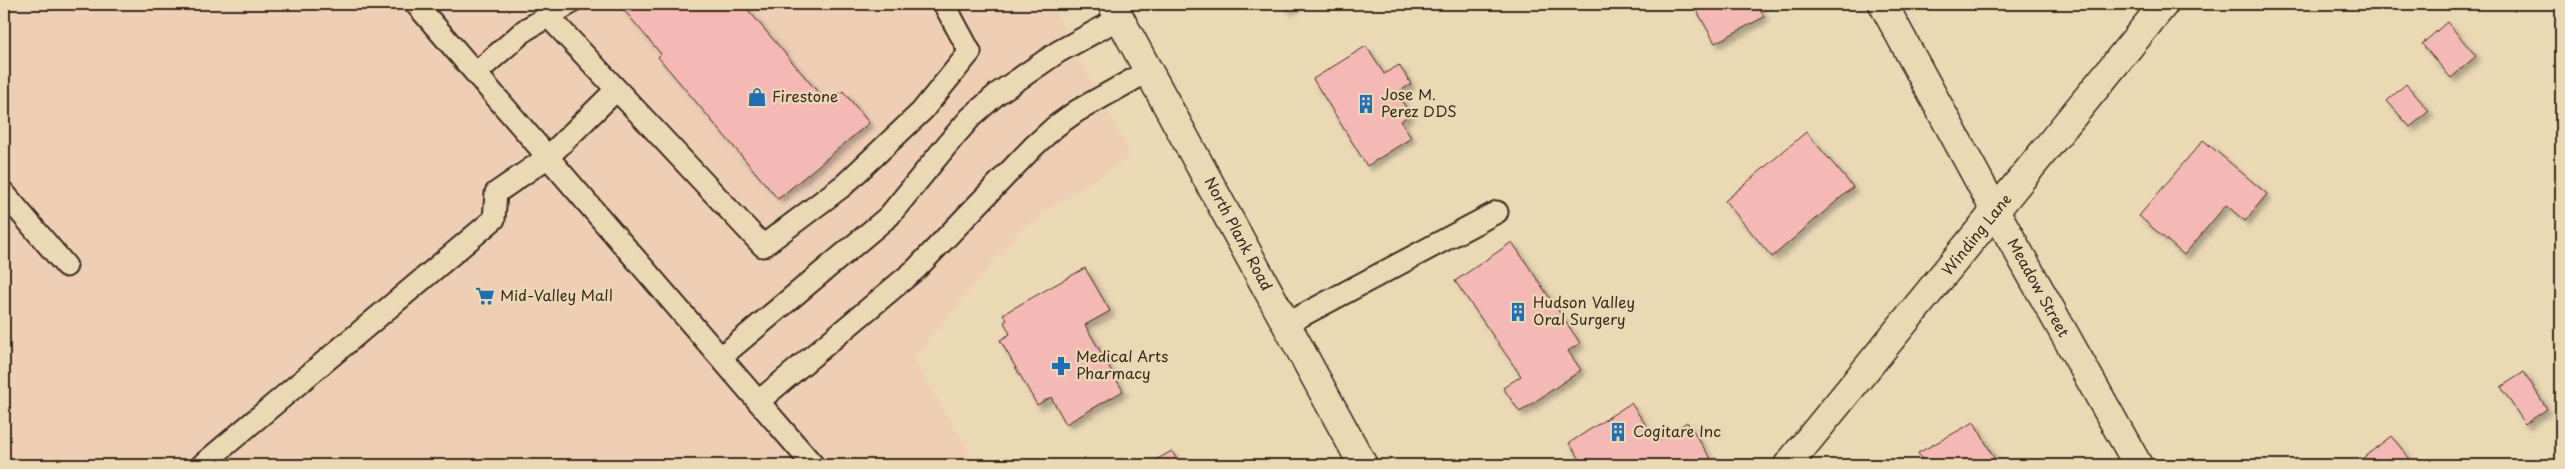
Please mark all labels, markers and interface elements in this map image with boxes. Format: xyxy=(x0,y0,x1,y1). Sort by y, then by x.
place label: Jose M. Perez DDS xyxy=(1381,82,1457,122)
place label: Firestone xyxy=(772,84,838,107)
shop icon: Firestone xyxy=(746,86,768,108)
building icon: Jose M. Perez DDS xyxy=(1355,93,1377,115)
street label: North Plank Road xyxy=(1200,172,1279,294)
street label: Winding Lane xyxy=(1936,188,2016,280)
street label: Meadow Street xyxy=(2003,234,2076,341)
place label: Mid-Valley Mall xyxy=(500,283,613,306)
supermarket icon: Mid-Valley Mall xyxy=(474,285,496,307)
place label: Hudson Valley Oral Surgery xyxy=(1533,290,1635,330)
building icon: Hudson Valley Oral Surgery xyxy=(1507,301,1529,323)
place label: Medical Arts Pharmacy xyxy=(1076,344,1168,384)
pharmacy icon: Medical Arts Pharmacy xyxy=(1050,355,1072,377)
place label: Cogitare Inc xyxy=(1633,419,1721,442)
building icon: Cogitare Inc xyxy=(1607,421,1629,443)

